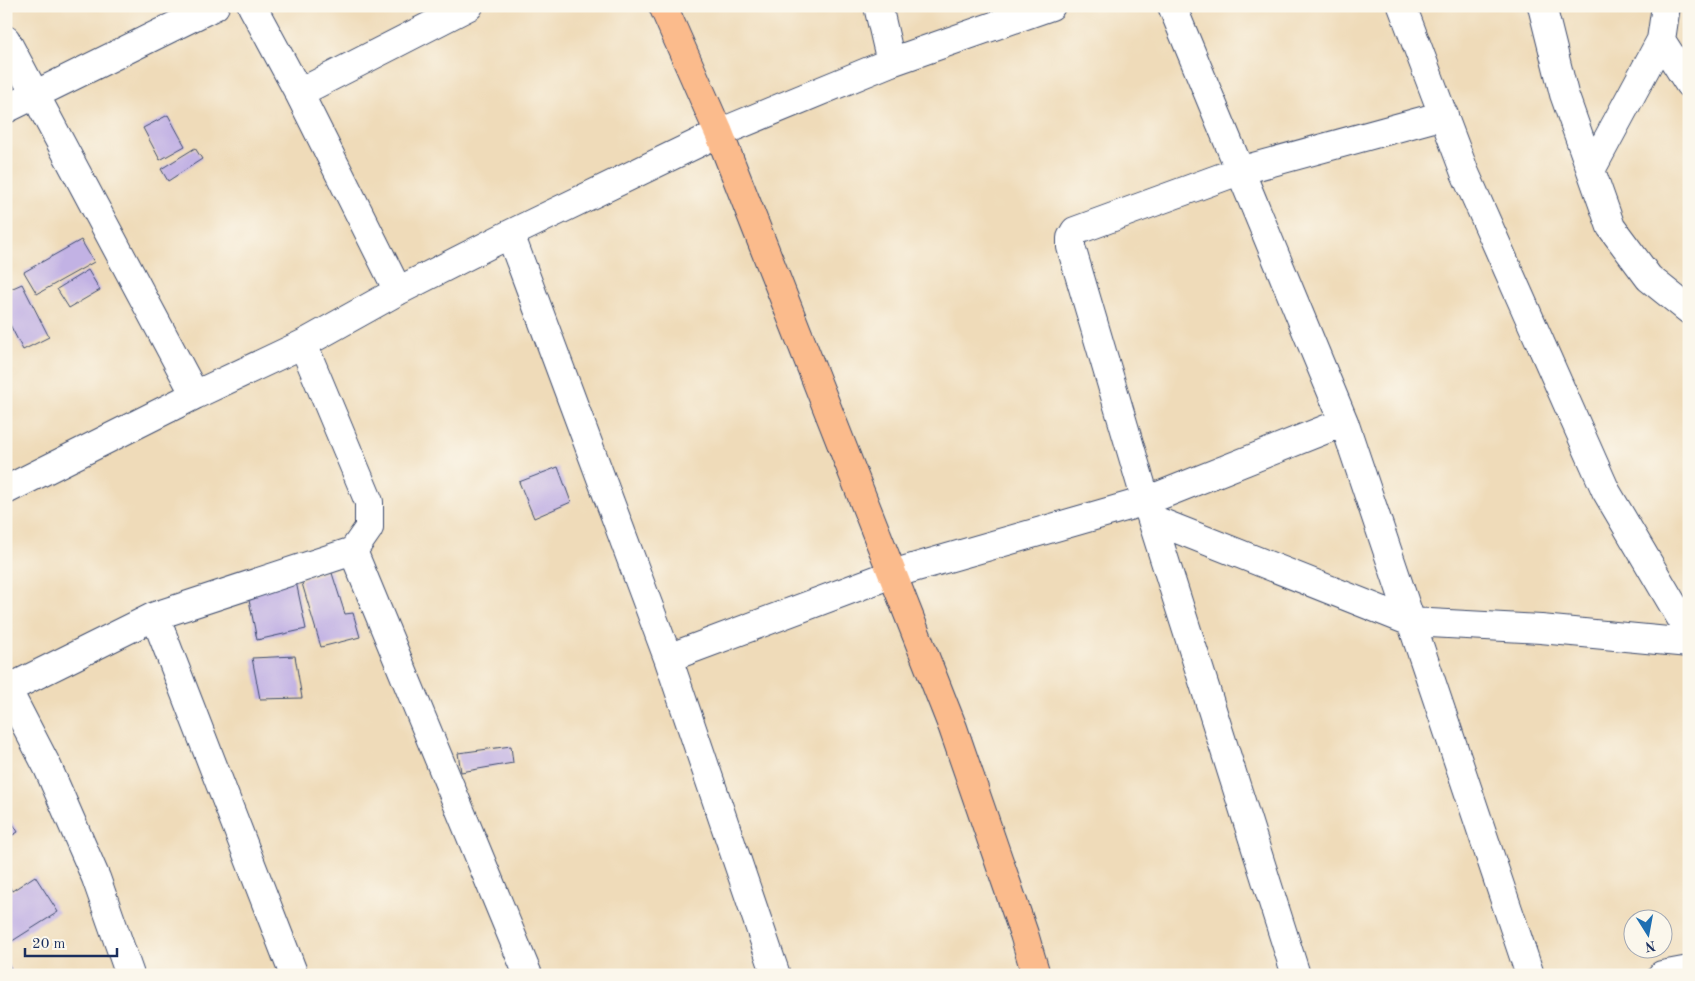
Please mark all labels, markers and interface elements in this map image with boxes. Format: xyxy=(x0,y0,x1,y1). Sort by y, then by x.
north arrow xyxy=(1622,908,1672,958)
scale bar xyxy=(25,926,118,958)
text: 20 m xyxy=(32,937,66,952)
text: N xyxy=(1643,938,1657,954)

